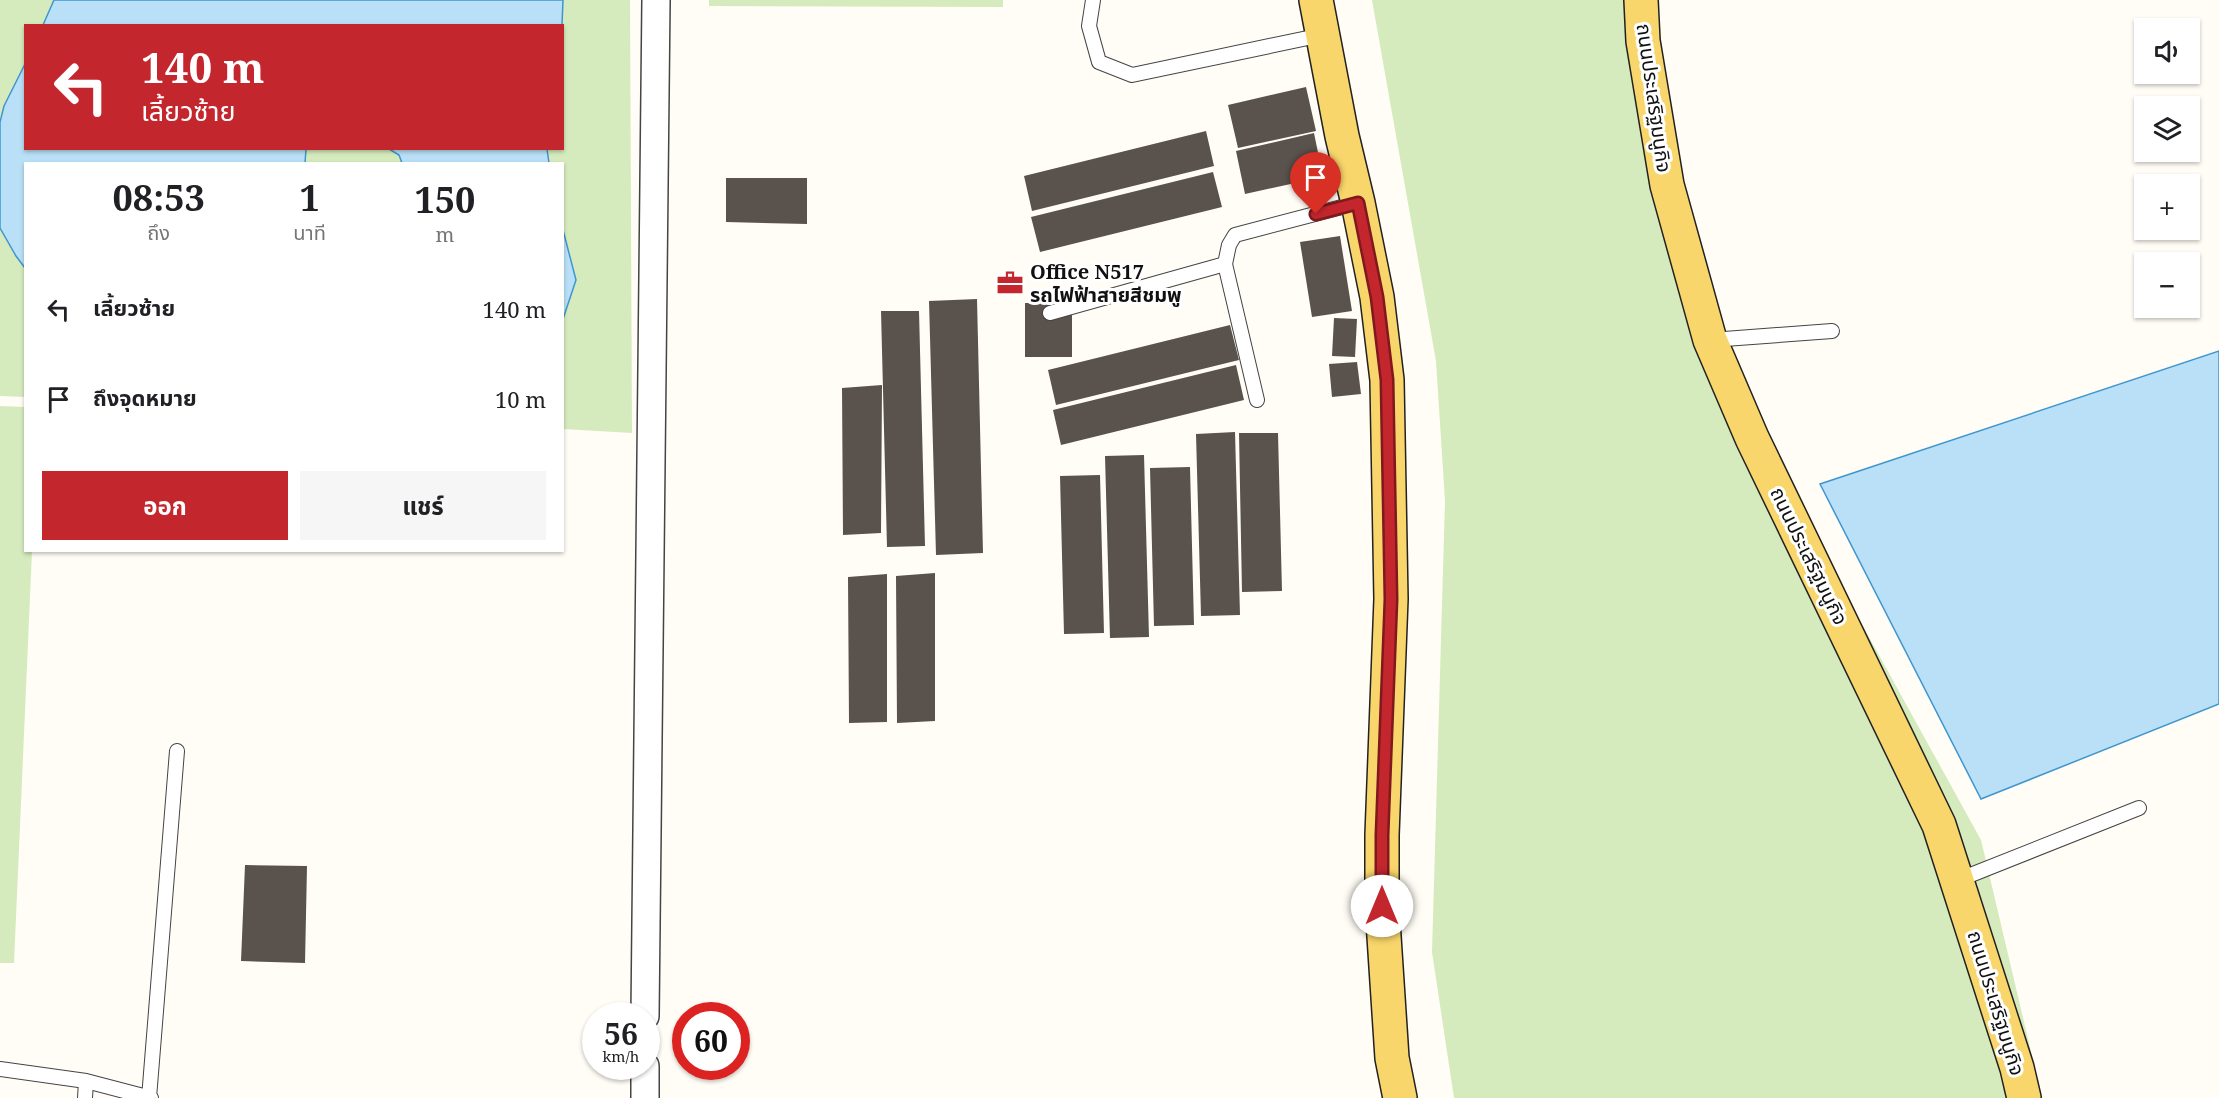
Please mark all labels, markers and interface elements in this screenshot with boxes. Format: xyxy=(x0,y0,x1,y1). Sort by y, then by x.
map controls xyxy=(2134,18,2200,318)
button: sound xyxy=(2134,18,2200,84)
street label: ถนนประเสริฐมนูกิจ xyxy=(1631,22,1678,174)
text: 140 m xyxy=(141,38,265,95)
icon: left xyxy=(42,48,120,126)
text: เลี้ยวซ้าย xyxy=(141,92,235,129)
button: layers xyxy=(2134,96,2200,162)
pin xyxy=(1290,152,1341,214)
icon: arrive xyxy=(1299,161,1332,194)
text: 08:53 xyxy=(113,173,205,222)
text: 1 xyxy=(299,173,320,222)
button: + xyxy=(2134,174,2200,240)
text: 150 xyxy=(414,175,475,224)
text: ถึง xyxy=(147,219,170,246)
text: นาที xyxy=(293,219,326,246)
text: m xyxy=(435,221,454,248)
button: − xyxy=(2134,252,2200,318)
place label: Office N517 รถไฟฟ้าสายสีชมพู xyxy=(1030,258,1182,308)
office icon: Office N517 รถไฟฟ้าสายสีชมพู xyxy=(995,268,1025,298)
text: เลี้ยวซ้าย xyxy=(93,292,175,322)
icon: left xyxy=(42,293,75,326)
text: 140 m xyxy=(483,294,546,324)
text: ถึงจุดหมาย xyxy=(93,382,197,412)
icon: arrive xyxy=(42,383,75,416)
text: 10 m xyxy=(495,384,546,414)
button: ออก xyxy=(42,471,288,540)
button: แชร์ xyxy=(300,471,546,540)
street label: ถนนประเสริฐมนูกิจ xyxy=(1764,482,1855,629)
position arrow xyxy=(1350,874,1414,938)
street label: ถนนประเสริฐมนูกิจ xyxy=(1962,927,2031,1079)
speed limit sign: 60 xyxy=(672,1002,750,1080)
text: 56 xyxy=(604,1013,638,1054)
text: km/h xyxy=(603,1046,639,1066)

